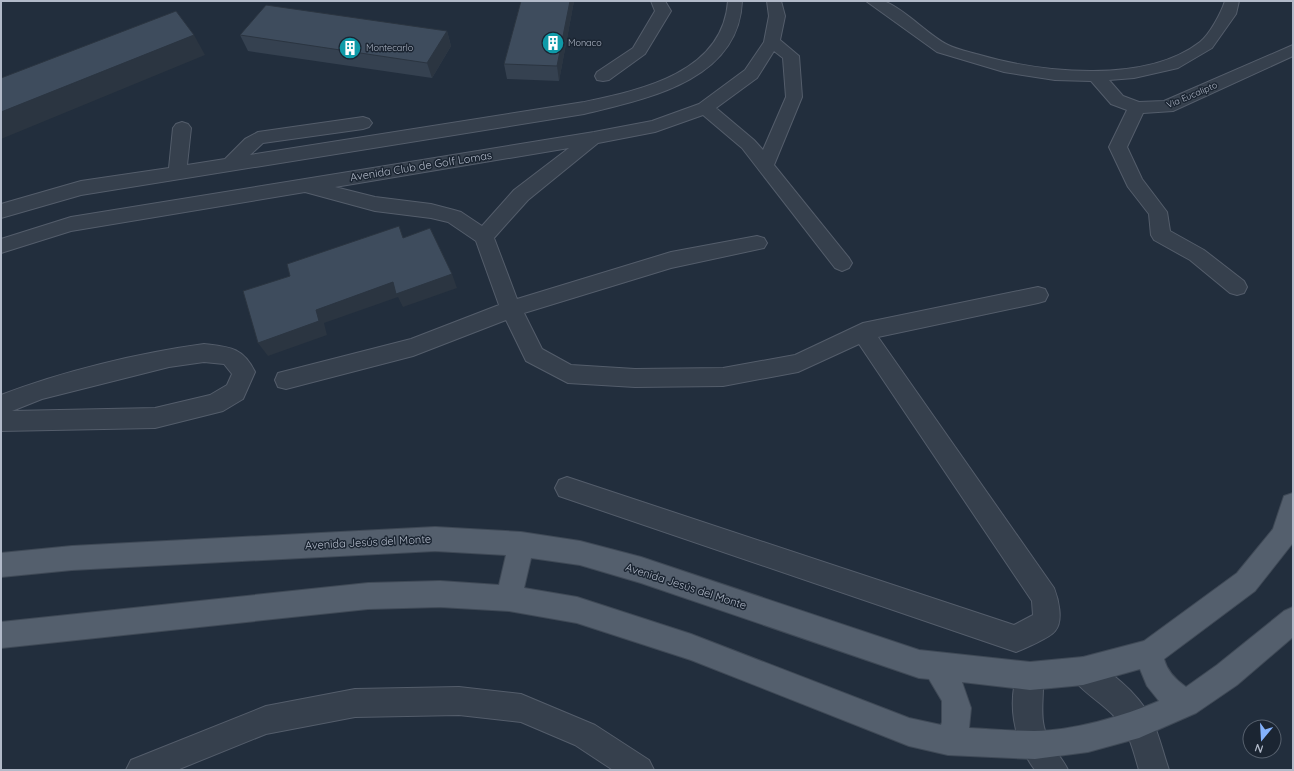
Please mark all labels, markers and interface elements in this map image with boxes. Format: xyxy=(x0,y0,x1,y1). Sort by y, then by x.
building icon: Monaco xyxy=(540,30,566,56)
building icon: Montecarlo xyxy=(337,35,363,61)
place label: Monaco xyxy=(568,37,602,48)
place label: Montecarlo xyxy=(366,42,413,53)
street label: Via Eucalipto xyxy=(1165,79,1219,110)
street label: Avenida Club de Golf Lomas xyxy=(349,148,493,184)
street label: Avenida Jesús del Monte xyxy=(305,532,431,552)
street label: Avenida Jesús del Monte xyxy=(624,560,748,612)
north arrow xyxy=(1242,719,1282,759)
text: N xyxy=(1253,741,1265,756)

